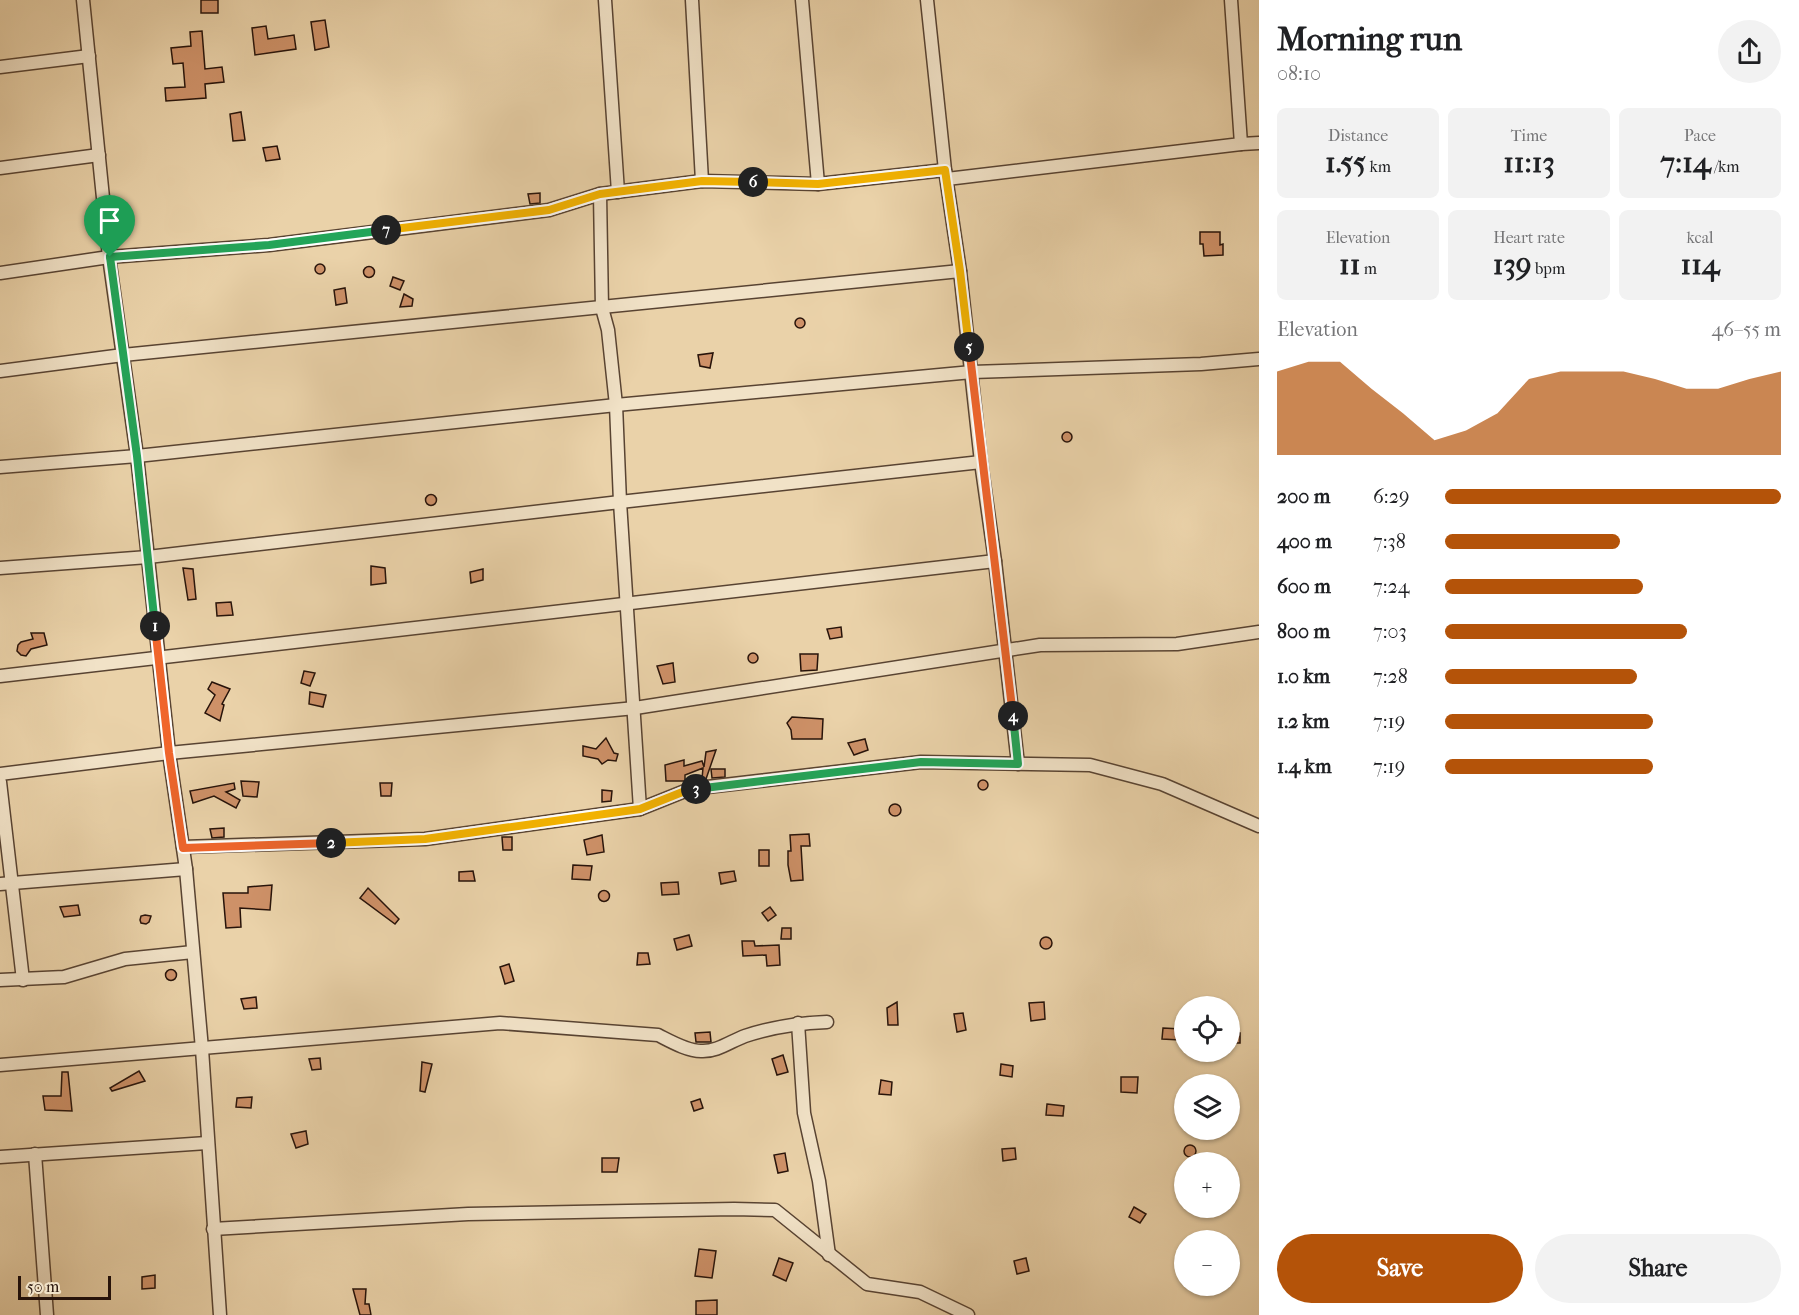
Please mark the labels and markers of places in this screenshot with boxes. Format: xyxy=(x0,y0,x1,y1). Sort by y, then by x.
pin: 6 xyxy=(738,167,768,197)
pin xyxy=(84,195,135,257)
pin: 7 xyxy=(371,215,401,245)
pin: 5 xyxy=(954,332,984,362)
pin: 1 xyxy=(140,611,170,641)
pin: 4 xyxy=(998,701,1028,731)
pin: 3 xyxy=(681,774,711,804)
pin: 2 xyxy=(316,828,346,858)

